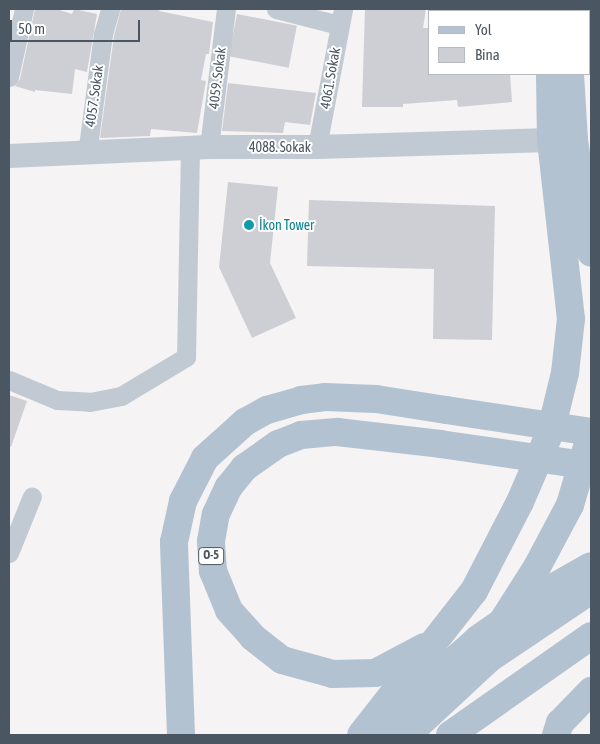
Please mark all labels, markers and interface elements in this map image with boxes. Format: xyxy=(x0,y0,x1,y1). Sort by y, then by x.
scale bar xyxy=(12,10,142,42)
legend xyxy=(428,10,590,75)
text: 50 m xyxy=(18,20,45,37)
text: Yol xyxy=(475,21,492,38)
street label: 4059. Sokak xyxy=(205,46,229,110)
street label: 4061. Sokak xyxy=(316,46,344,110)
text: Bina xyxy=(475,46,500,63)
street label: 4057. Sokak xyxy=(81,64,107,128)
street label: 4088. Sokak xyxy=(249,139,311,155)
place label: İkon Tower xyxy=(259,217,314,233)
marker: İkon Tower xyxy=(243,219,255,231)
road number: O-5 xyxy=(197,546,225,566)

